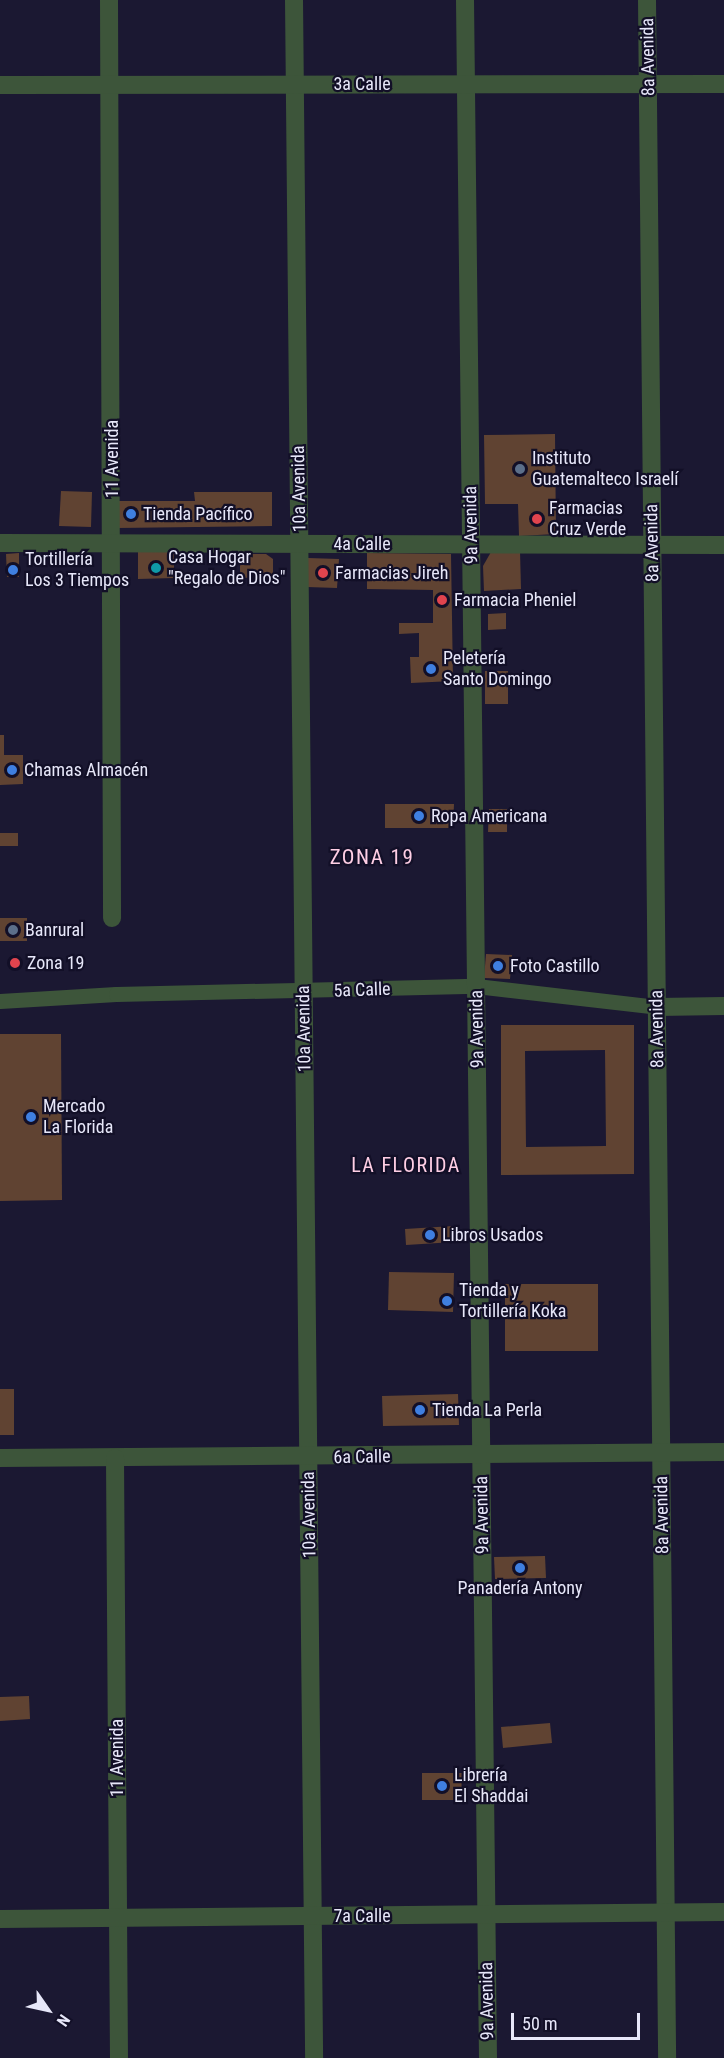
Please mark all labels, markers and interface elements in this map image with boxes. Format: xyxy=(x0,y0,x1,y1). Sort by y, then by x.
street label: 8a Avenida xyxy=(637,18,659,96)
street label: 3a Calle xyxy=(333,73,391,95)
street label: 11 Avenida xyxy=(101,420,123,498)
street label: 10a Avenida xyxy=(287,445,311,533)
place label: Instituto Guatemalteco Israelí xyxy=(532,448,679,490)
marker: Instituto Guatemalteco Israelí xyxy=(513,462,527,476)
street label: 9a Avenida xyxy=(460,486,482,564)
place label: Farmacias Cruz Verde xyxy=(549,498,626,540)
place label: Tienda Pacífico xyxy=(143,503,253,525)
street label: 8a Avenida xyxy=(641,504,663,582)
marker: Tienda Pacífico xyxy=(124,507,138,521)
marker: Farmacias Cruz Verde xyxy=(530,512,544,526)
street label: 4a Calle xyxy=(333,533,391,555)
place label: Casa Hogar "Regalo de Dios" xyxy=(168,547,285,590)
place label: Tortillería Los 3 Tiempos xyxy=(25,549,130,592)
marker: Casa Hogar "Regalo de Dios" xyxy=(149,561,163,575)
place label: Farmacias Jireh xyxy=(335,562,448,584)
marker: Tortillería Los 3 Tiempos xyxy=(6,563,20,577)
marker: Farmacias Jireh xyxy=(316,566,330,580)
place label: Farmacia Pheniel xyxy=(454,589,576,611)
marker: Farmacia Pheniel xyxy=(435,593,449,607)
place label: Peletería Santo Domingo xyxy=(443,648,552,690)
marker: Peletería Santo Domingo xyxy=(424,662,438,676)
place label: Chamas Almacén xyxy=(24,759,148,781)
marker: Chamas Almacén xyxy=(5,763,19,777)
place label: Ropa Americana xyxy=(431,805,547,827)
marker: Ropa Americana xyxy=(412,809,426,823)
district label: ZONA 19 xyxy=(330,844,414,870)
place label: Banrural xyxy=(25,919,84,941)
marker: Banrural xyxy=(6,923,20,937)
place label: Zona 19 xyxy=(27,952,85,974)
place label: Foto Castillo xyxy=(510,955,600,977)
marker: Zona 19 xyxy=(8,956,22,970)
marker: Foto Castillo xyxy=(491,959,505,973)
street label: 5a Calle xyxy=(333,978,391,1002)
street label: 10a Avenida xyxy=(292,985,316,1073)
street label: 9a Avenida xyxy=(466,990,488,1068)
street label: 8a Avenida xyxy=(646,990,668,1068)
place label: Mercado La Florida xyxy=(43,1096,113,1138)
marker: Mercado La Florida xyxy=(24,1110,38,1124)
district label: LA FLORIDA xyxy=(351,1153,461,1177)
place label: Libros Usados xyxy=(442,1224,543,1246)
marker: Libros Usados xyxy=(423,1228,437,1242)
place label: Tienda y Tortillería Koka xyxy=(459,1280,566,1322)
marker: Tienda y Tortillería Koka xyxy=(440,1294,454,1308)
place label: Tienda La Perla xyxy=(432,1399,542,1421)
marker: Tienda La Perla xyxy=(413,1403,427,1417)
street label: 6a Calle xyxy=(333,1446,391,1468)
street label: 10a Avenida xyxy=(297,1471,321,1559)
street label: 9a Avenida xyxy=(471,1476,493,1554)
street label: 8a Avenida xyxy=(651,1476,673,1554)
marker: Panadería Antony xyxy=(513,1561,527,1575)
place label: Panadería Antony xyxy=(457,1577,583,1599)
street label: 11 Avenida xyxy=(106,1719,128,1797)
place label: Librería El Shaddai xyxy=(454,1765,528,1808)
marker: Librería El Shaddai xyxy=(435,1779,449,1793)
street label: 7a Calle xyxy=(333,1905,391,1927)
street label: 9a Avenida xyxy=(476,1962,498,2040)
north arrow xyxy=(18,1980,78,2040)
scale bar xyxy=(514,2001,643,2039)
text: N xyxy=(53,2011,74,2030)
text: 50 m xyxy=(522,2013,557,2034)

